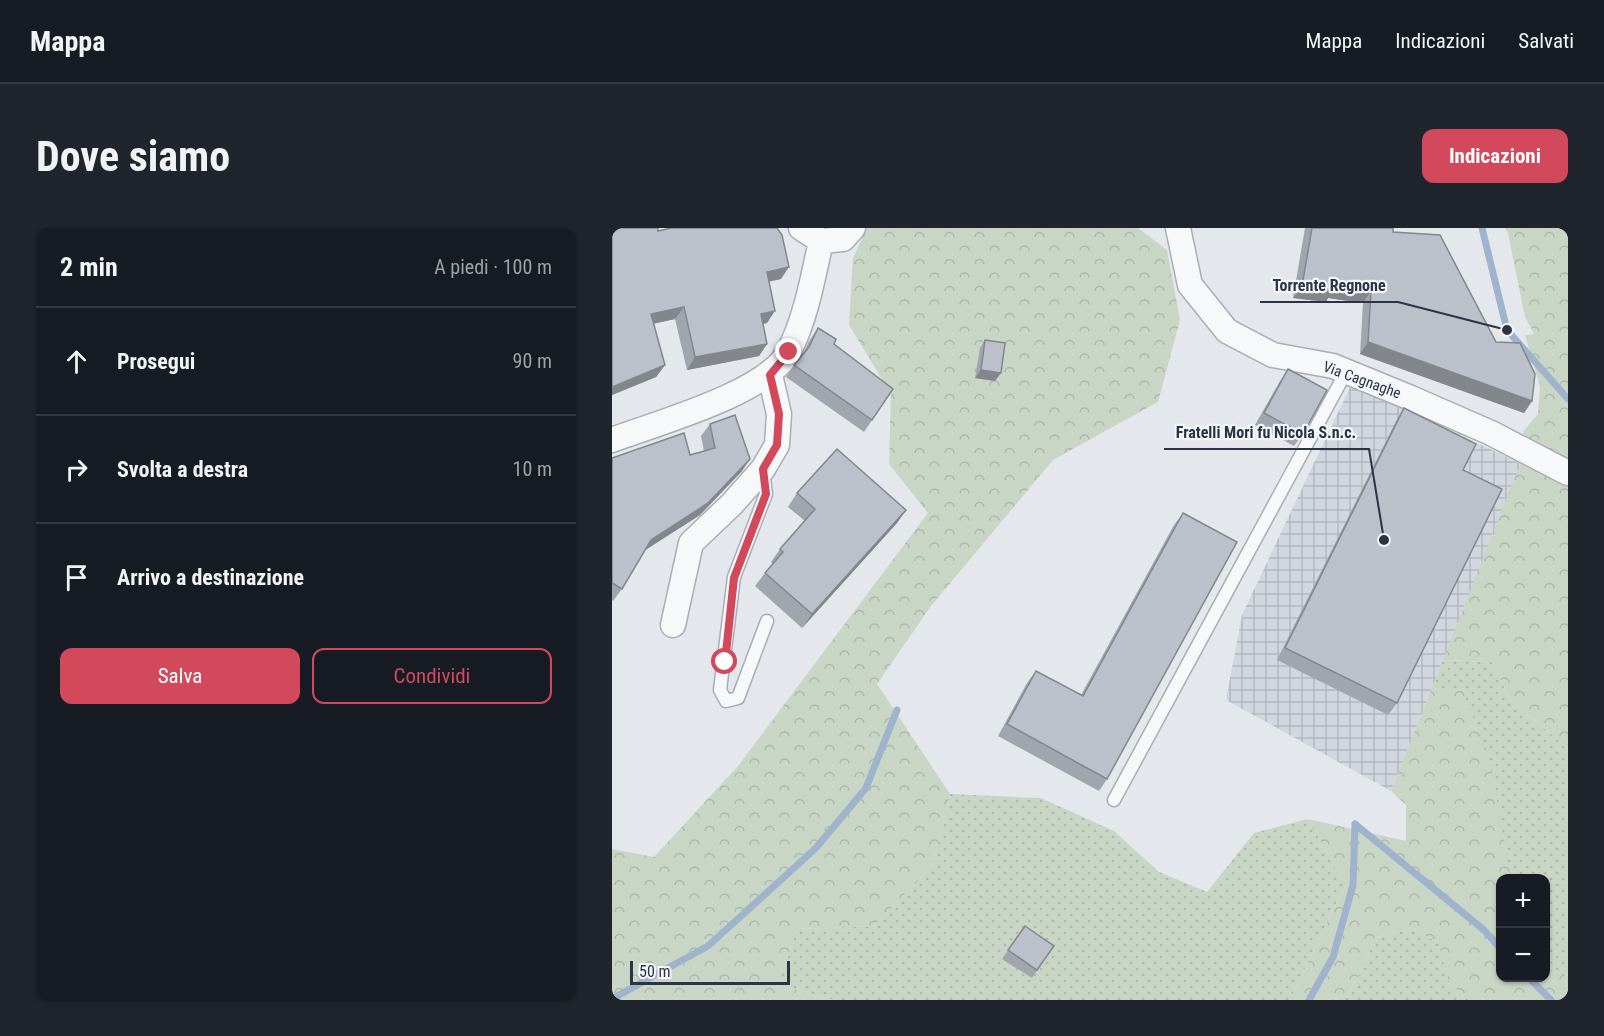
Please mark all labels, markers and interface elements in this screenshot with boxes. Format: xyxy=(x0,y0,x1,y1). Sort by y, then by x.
text: Mappa xyxy=(30,25,105,58)
text: Mappa xyxy=(1306,29,1362,53)
text: Indicazioni xyxy=(1395,29,1485,53)
text: Salvati xyxy=(1518,29,1574,53)
button: Indicazioni xyxy=(1422,129,1568,183)
text: Dove siamo xyxy=(36,132,230,181)
text: 2 min xyxy=(60,252,118,282)
text: A piedi · 100 m xyxy=(434,255,552,279)
callout: Torrente Regnone xyxy=(1260,268,1398,302)
text: Torrente Regnone xyxy=(1272,276,1386,295)
route end xyxy=(775,338,801,364)
icon: ahead xyxy=(60,345,93,378)
text: Prosegui xyxy=(117,349,195,374)
text: 90 m xyxy=(513,349,552,373)
street label: Via Cagnaghe xyxy=(1321,358,1403,402)
callout: Fratelli Mori fu Nicola S.n.c. xyxy=(1164,415,1369,449)
text: Fratelli Mori fu Nicola S.n.c. xyxy=(1176,423,1356,442)
icon: right xyxy=(60,453,93,486)
text: Svolta a destra xyxy=(117,457,248,482)
text: 10 m xyxy=(513,457,552,481)
icon: arrive xyxy=(60,561,93,594)
text: Arrivo a destinazione xyxy=(117,565,304,590)
button: Salva xyxy=(60,648,300,704)
button: Condividi xyxy=(312,648,552,704)
route start xyxy=(711,648,737,674)
map controls xyxy=(1496,874,1550,982)
button: + xyxy=(1496,874,1550,928)
button: − xyxy=(1496,928,1550,982)
scale bar xyxy=(630,958,790,986)
text: 50 m xyxy=(639,962,671,981)

